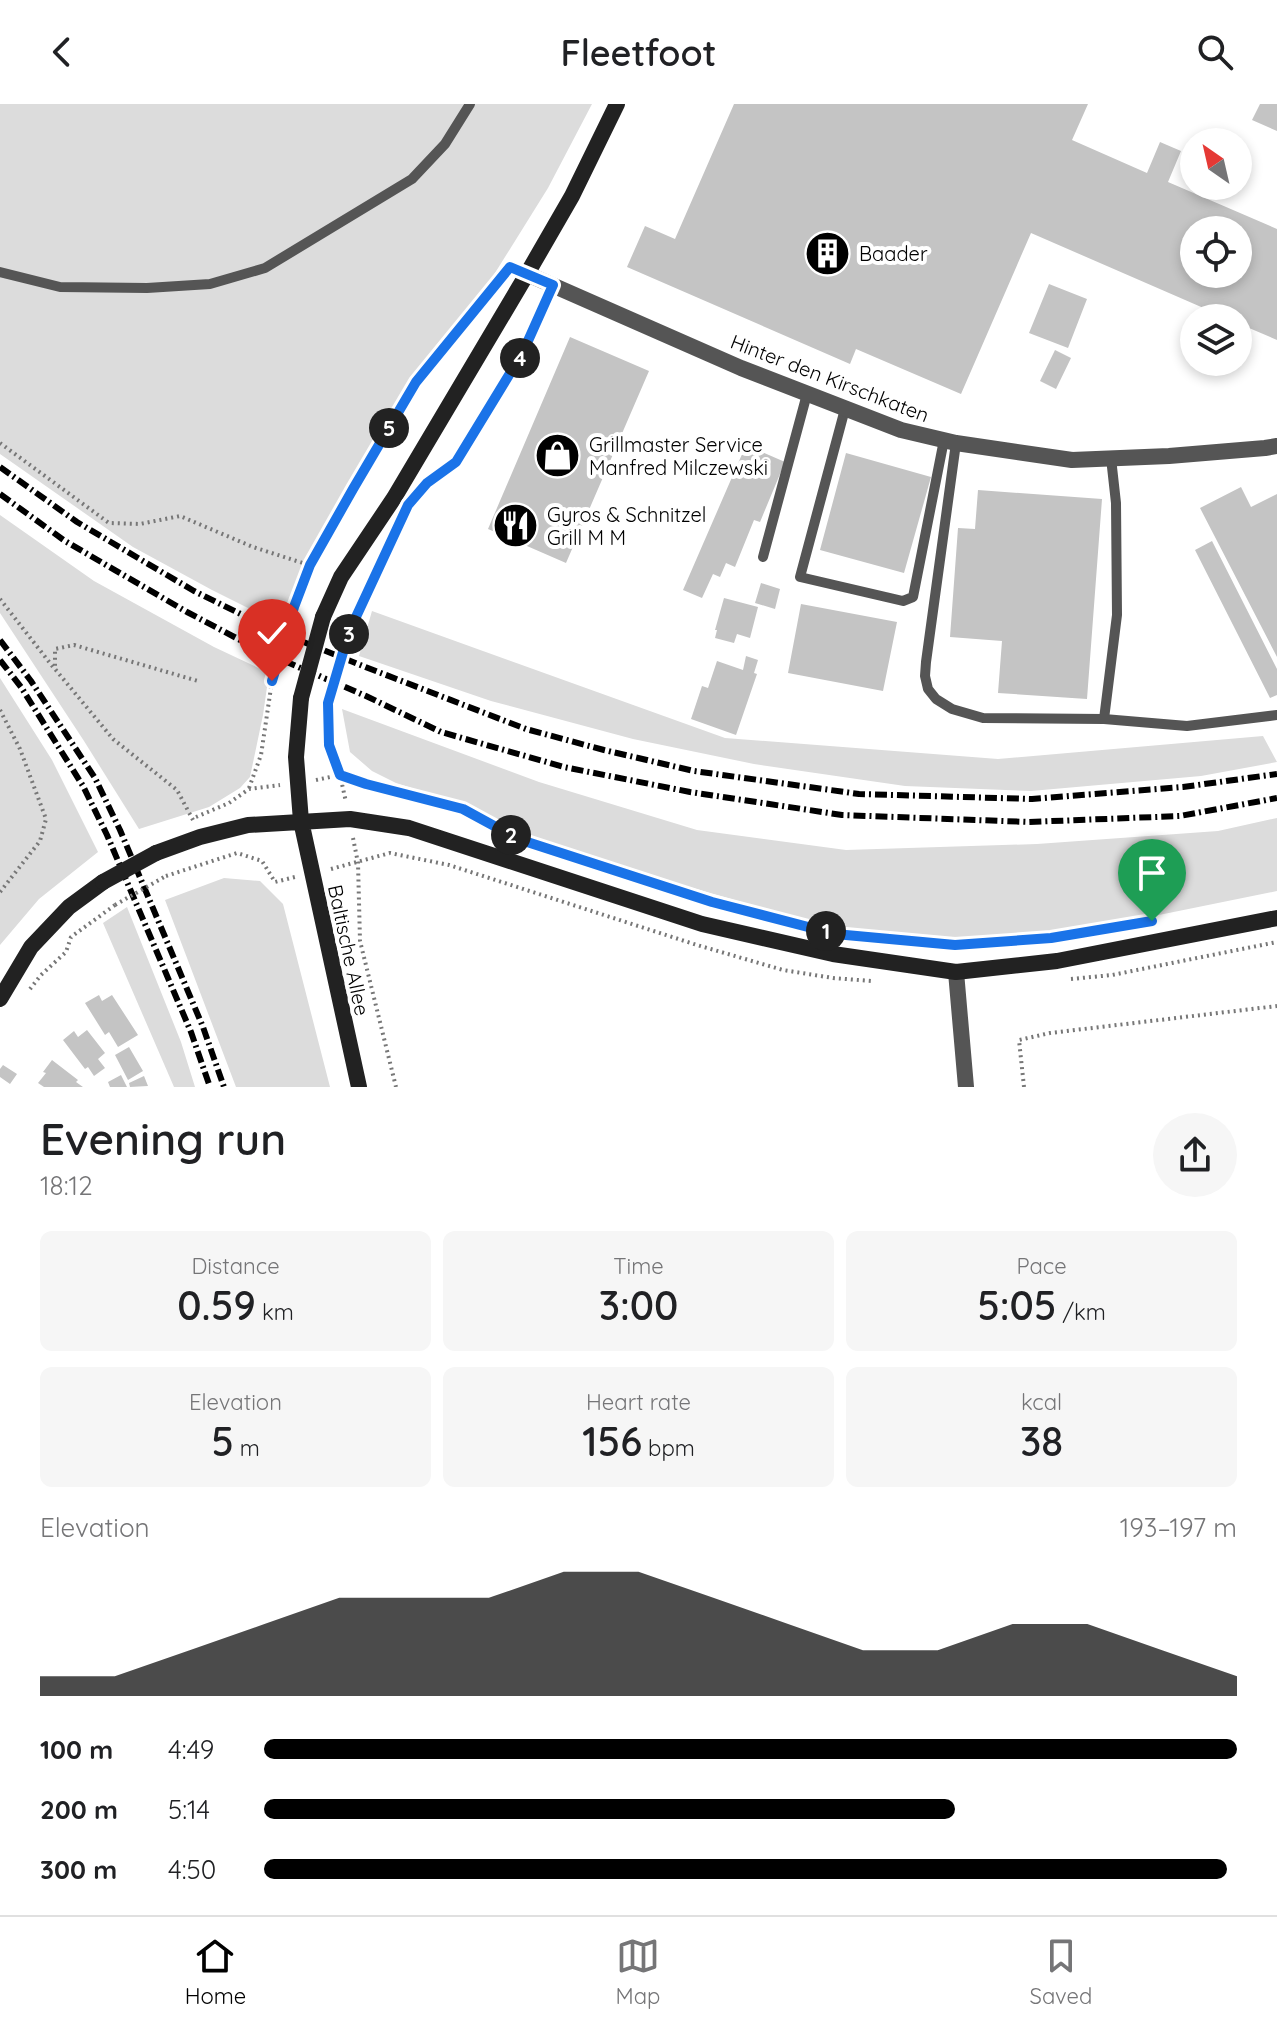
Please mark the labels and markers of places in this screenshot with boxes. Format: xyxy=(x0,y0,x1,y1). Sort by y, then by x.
building icon: Baader xyxy=(804,229,852,277)
place label: Baader xyxy=(859,241,928,266)
pin: 4 xyxy=(500,338,540,378)
pin: 5 xyxy=(369,408,409,448)
shop icon: Grillmaster Service Manfred Milczewski xyxy=(534,432,582,480)
place label: Grillmaster Service Manfred Milczewski xyxy=(589,432,768,480)
restaurant icon: Gyros & Schnitzel Grill M M xyxy=(492,501,540,549)
place label: Gyros & Schnitzel Grill M M xyxy=(547,502,706,550)
pin xyxy=(238,599,306,681)
pin: 3 xyxy=(329,614,369,654)
pin: 2 xyxy=(491,815,531,855)
pin xyxy=(1118,839,1186,921)
pin: 1 xyxy=(806,911,846,951)

